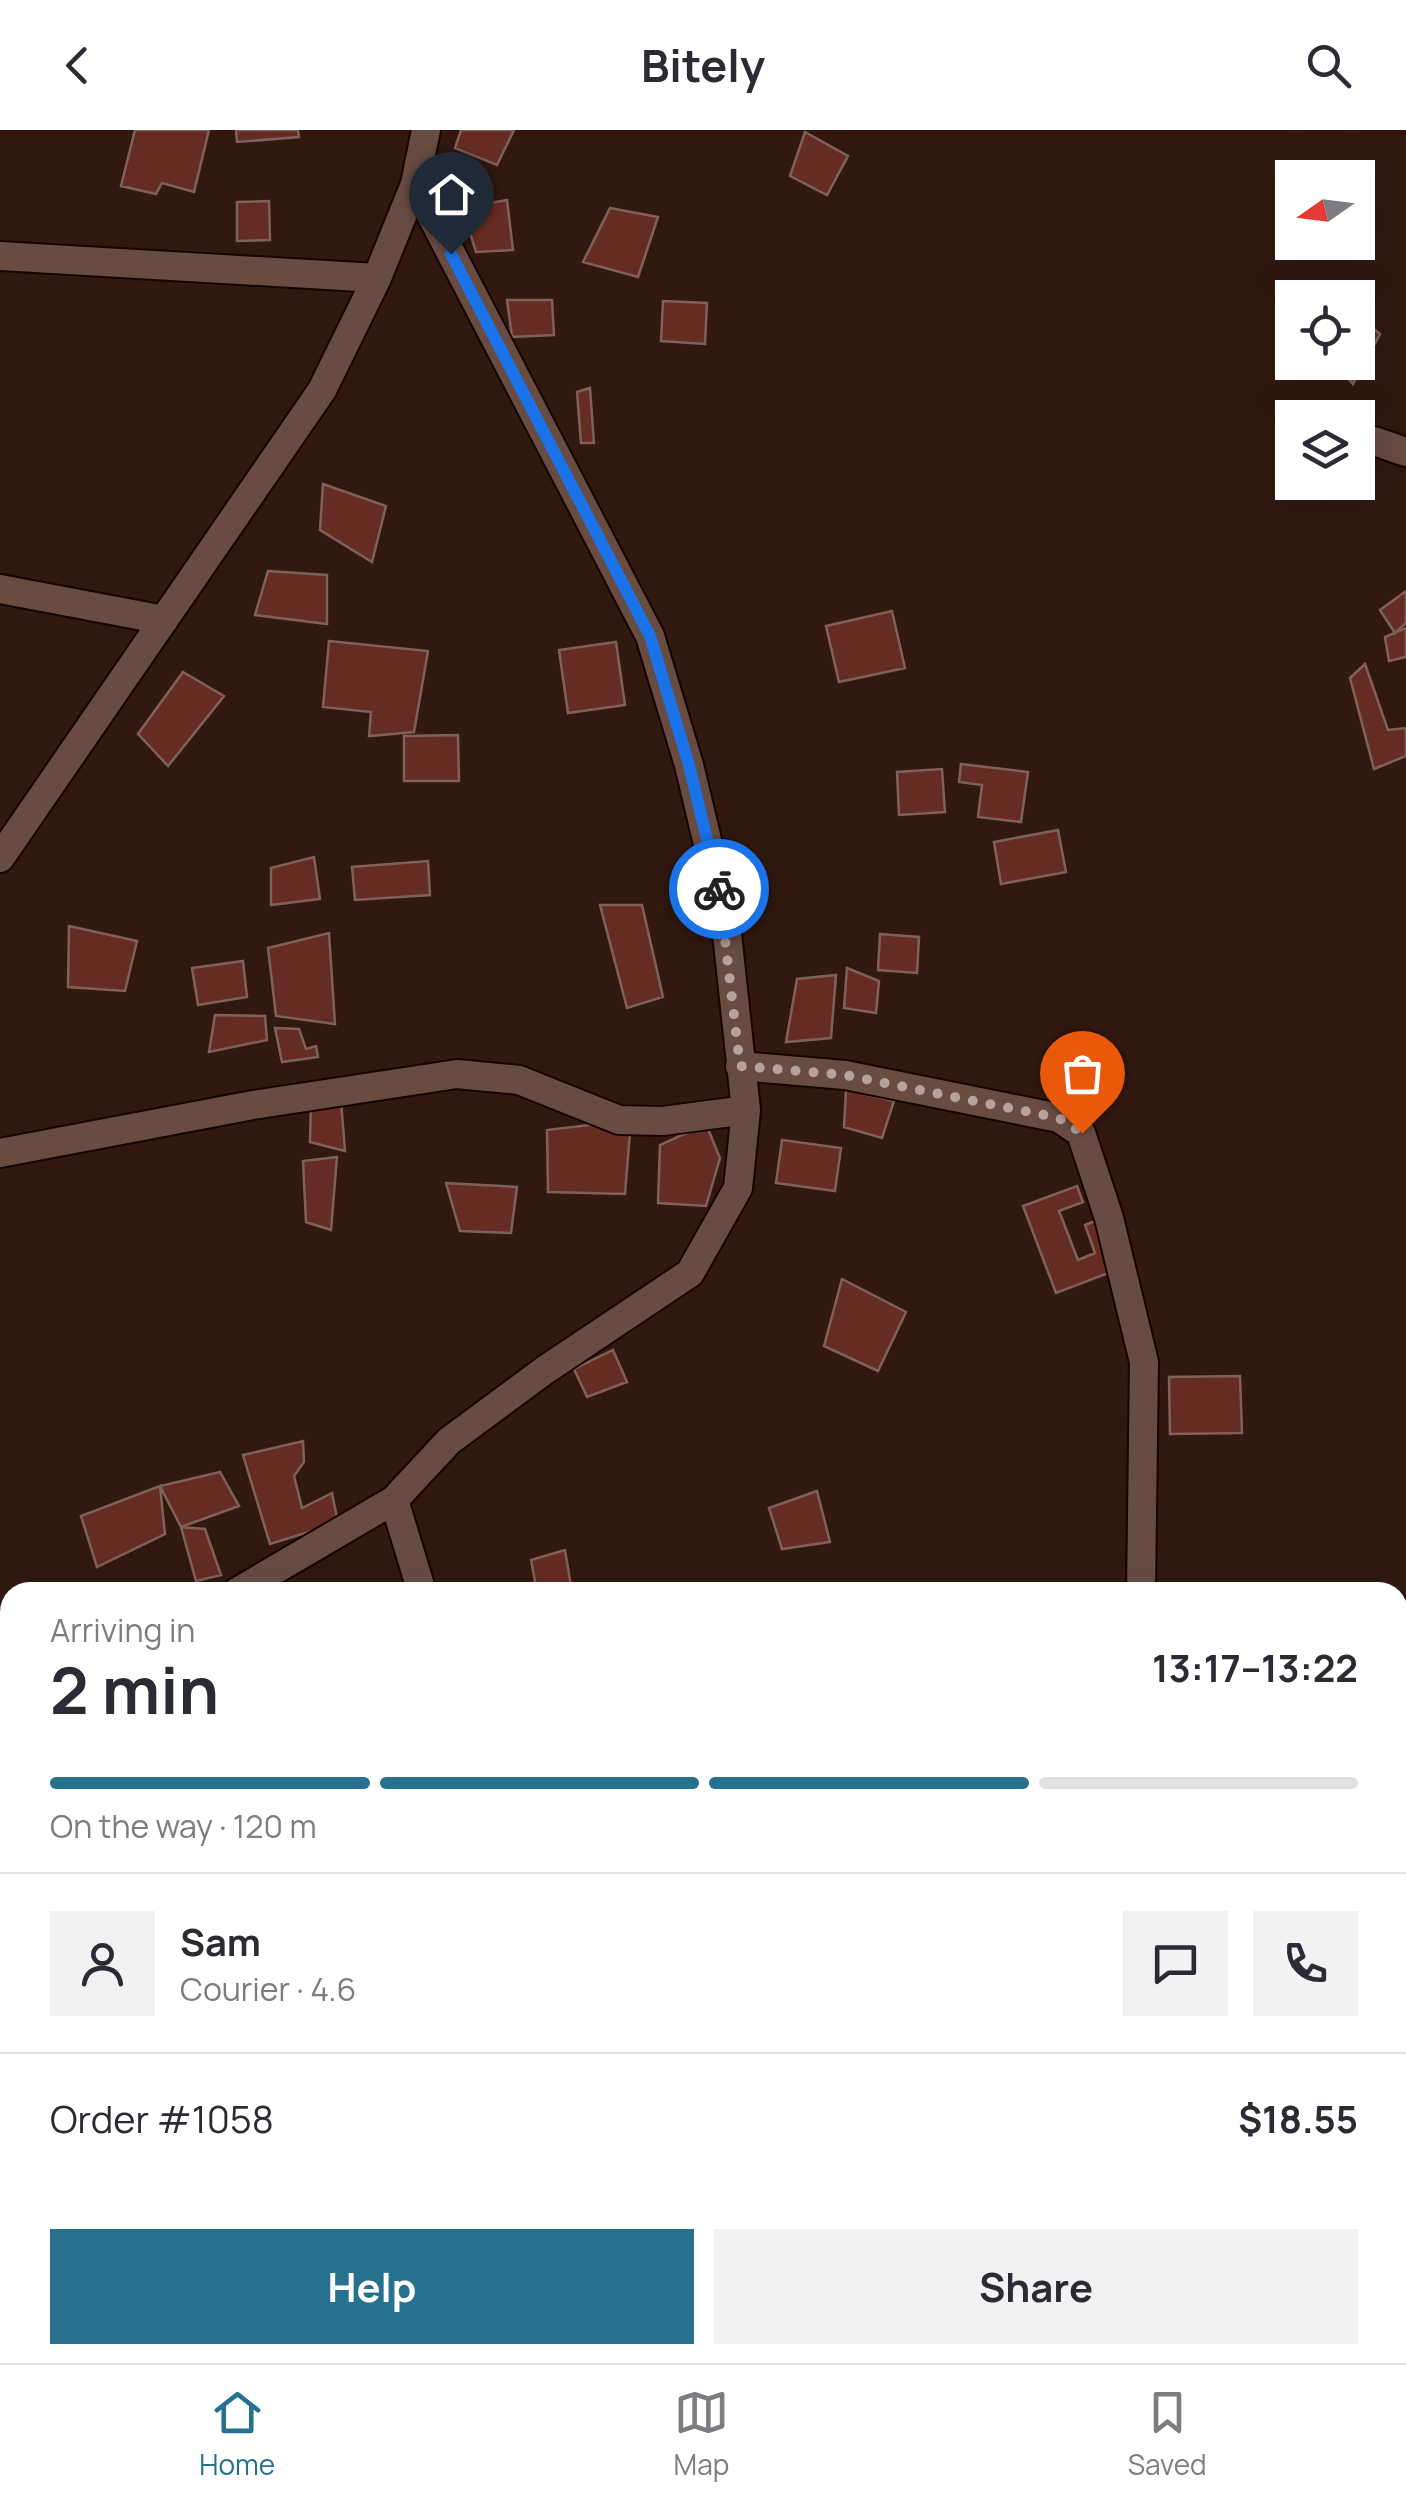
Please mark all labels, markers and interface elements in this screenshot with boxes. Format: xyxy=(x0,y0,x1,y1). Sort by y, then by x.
text: Bitely xyxy=(641,34,765,96)
icon: back xyxy=(50,38,105,93)
icon: search xyxy=(1301,38,1356,93)
pin xyxy=(409,152,494,255)
north arrow xyxy=(1275,160,1375,260)
map controls xyxy=(1275,160,1375,500)
icon: home xyxy=(424,167,479,222)
button: locate xyxy=(1275,280,1375,380)
button: layers xyxy=(1275,400,1375,500)
courier xyxy=(669,839,769,939)
icon: bike xyxy=(692,862,747,917)
pin xyxy=(1040,1031,1125,1134)
icon: bag xyxy=(1055,1046,1110,1101)
text: Arriving in xyxy=(50,1608,195,1652)
text: 13:17–13:22 xyxy=(1152,1641,1358,1693)
text: 2 min xyxy=(50,1645,219,1734)
text: On the way · 120 m xyxy=(50,1804,317,1848)
button: person xyxy=(50,1911,155,2016)
button: chat xyxy=(1123,1911,1228,2016)
button: phone xyxy=(1253,1911,1358,2016)
text: Sam xyxy=(180,1915,261,1967)
text: Courier · 4.6 xyxy=(180,1967,356,2011)
text: Order #1058 xyxy=(50,2092,274,2144)
text: $18.55 xyxy=(1238,2092,1358,2144)
button: Help xyxy=(50,2229,694,2344)
button: Share xyxy=(714,2229,1358,2344)
tab: Home xyxy=(199,2385,275,2483)
tab: Map xyxy=(674,2385,729,2483)
tab: Saved xyxy=(1128,2385,1207,2483)

